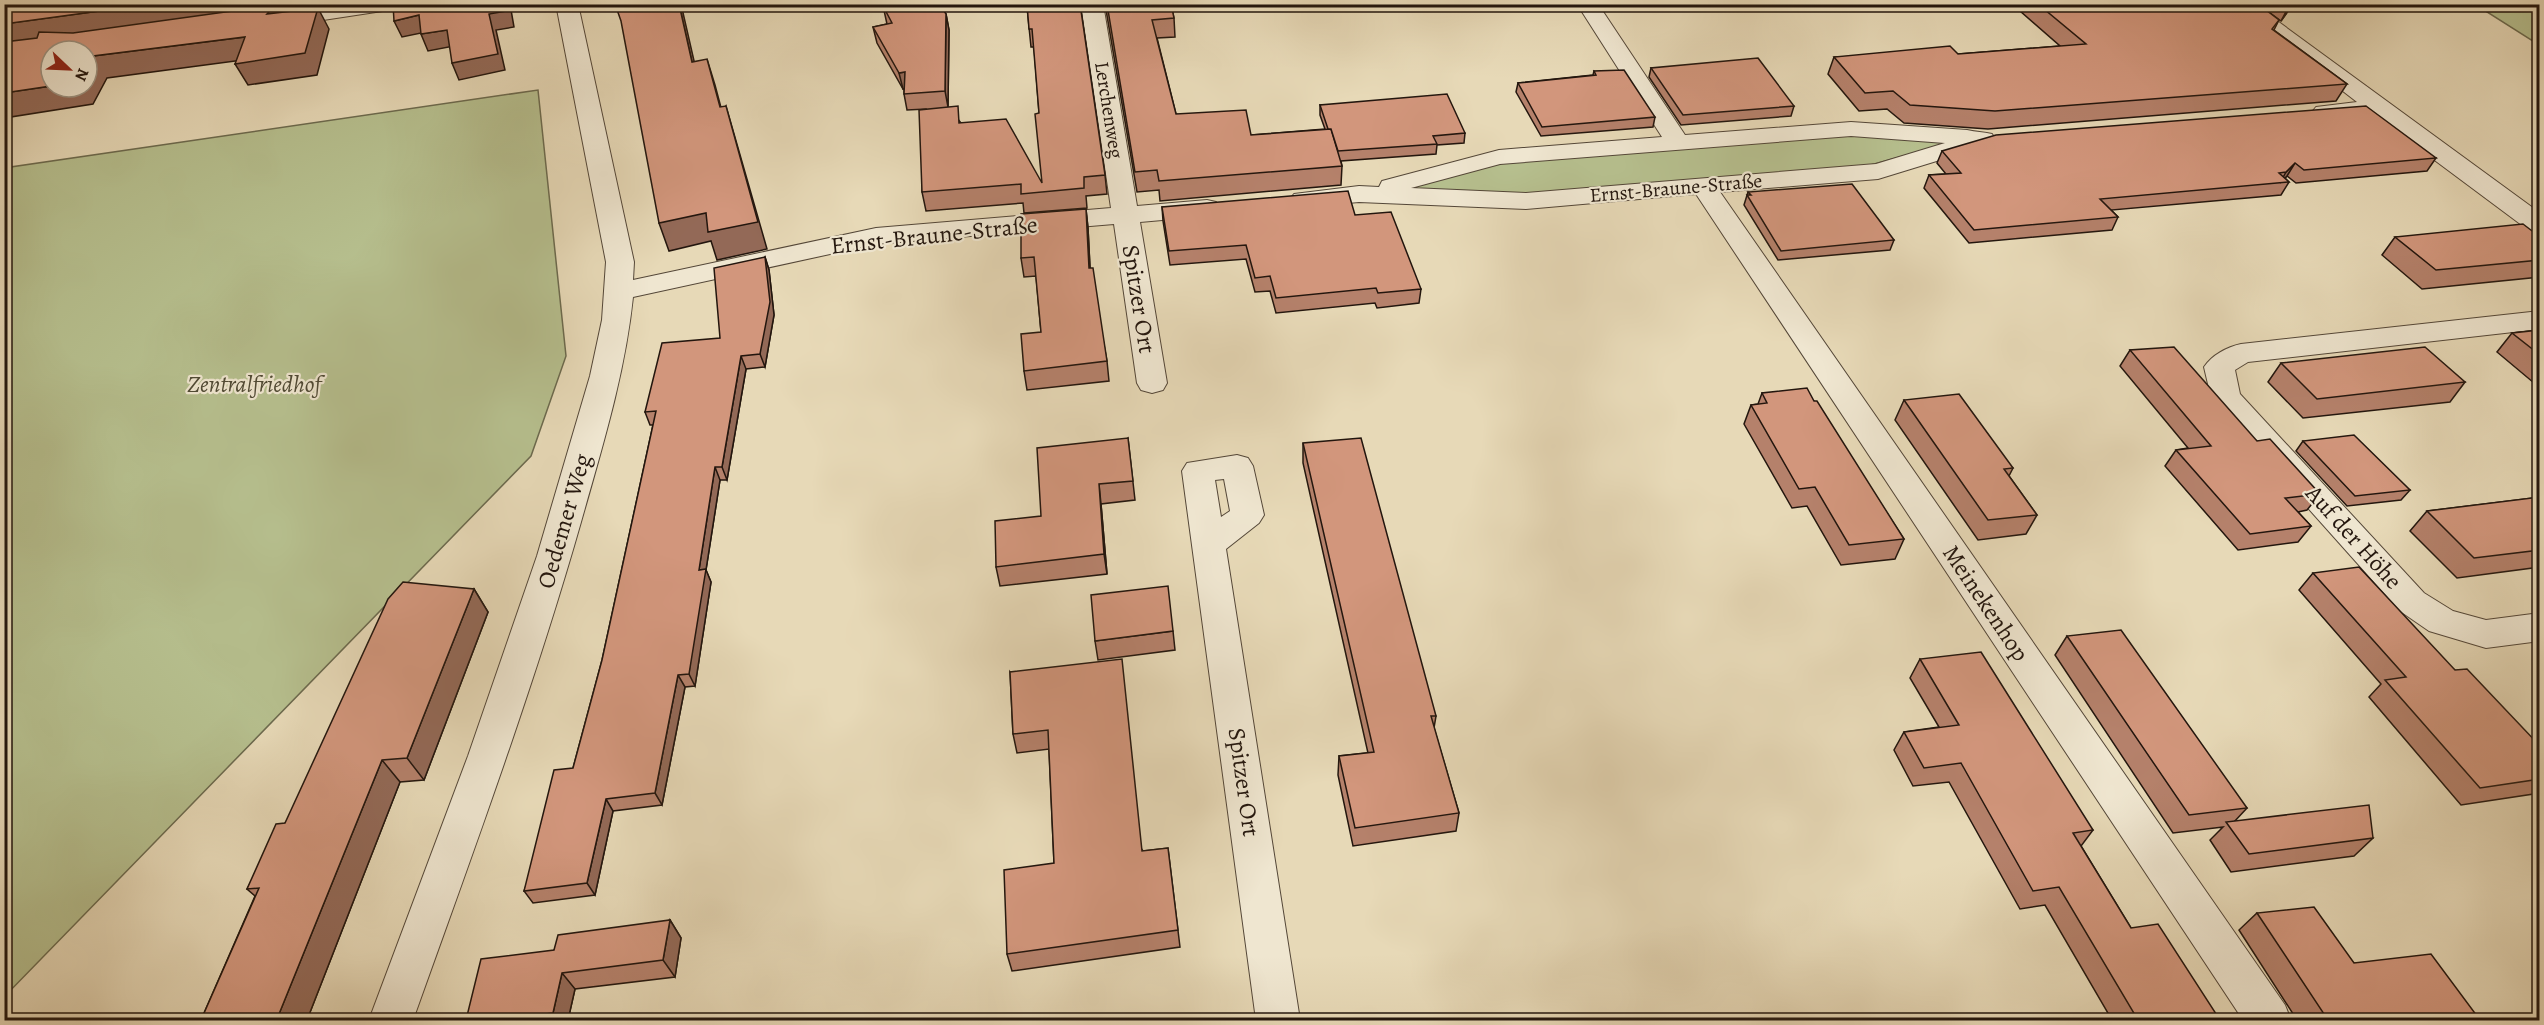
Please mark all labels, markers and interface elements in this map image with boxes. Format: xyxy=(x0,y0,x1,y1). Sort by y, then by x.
north arrow xyxy=(39,39,99,99)
street label: Lerchenweg xyxy=(1088,60,1130,160)
text: N xyxy=(69,65,94,84)
street label: Ernst-Braune-Straße xyxy=(1589,167,1763,209)
street label: Ernst-Braune-Straße xyxy=(829,208,1039,262)
street label: Spitzer Ort xyxy=(1115,242,1163,356)
park label: Zentralfriedhof xyxy=(187,368,325,400)
street label: Oedemer Weg xyxy=(529,450,599,592)
street label: Auf der Höhe xyxy=(2298,477,2409,596)
street label: Meinekenhop xyxy=(1935,538,2037,668)
street label: Spitzer Ort xyxy=(1221,726,1267,839)

